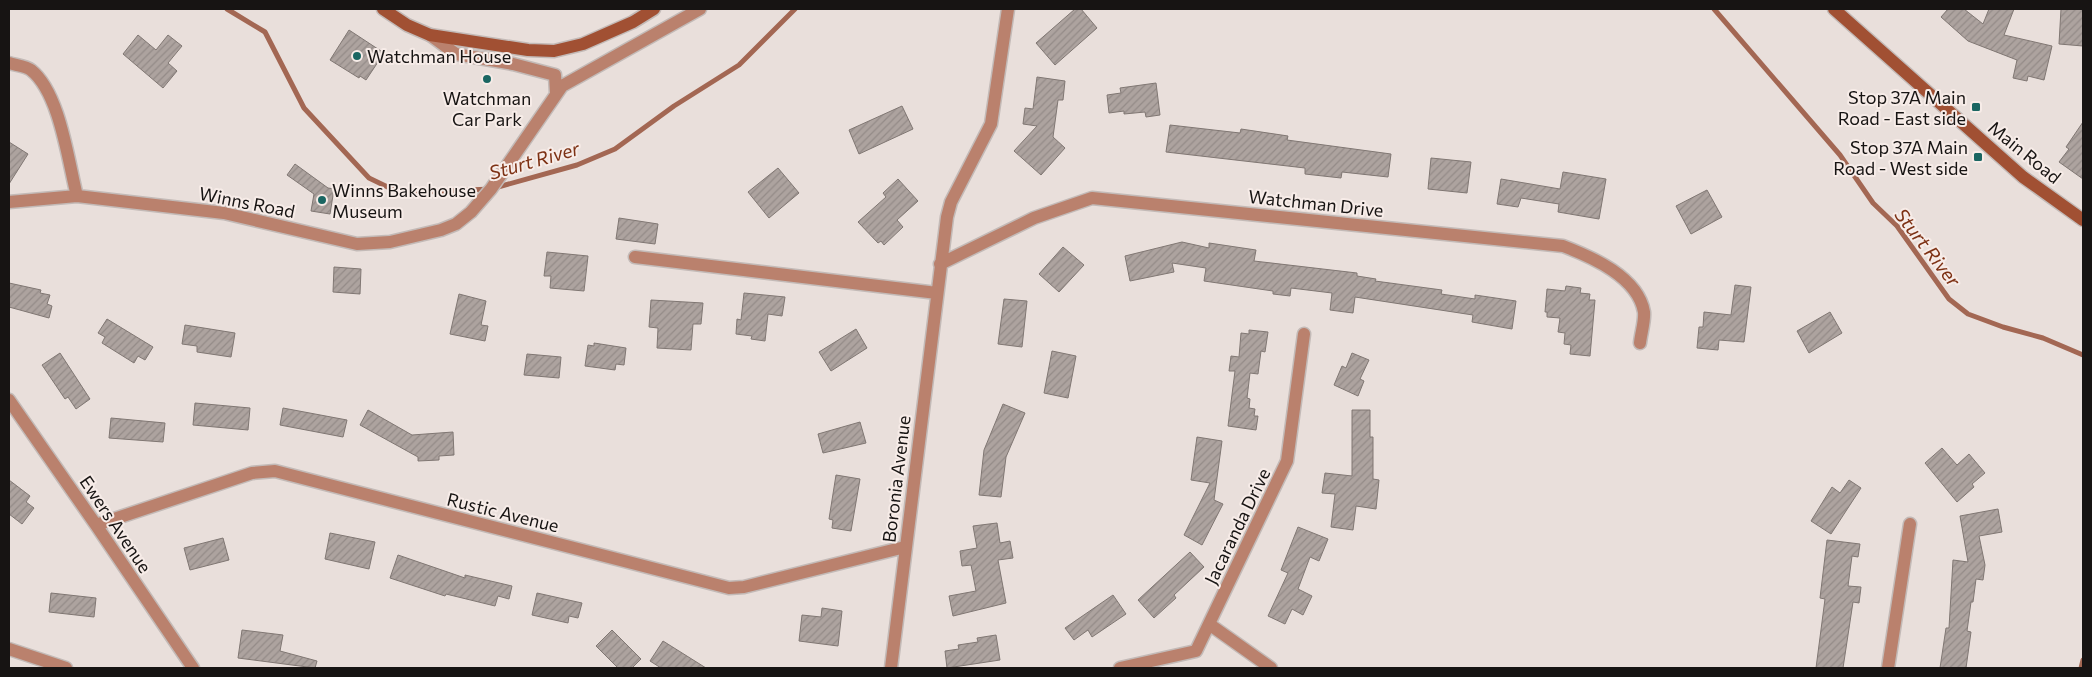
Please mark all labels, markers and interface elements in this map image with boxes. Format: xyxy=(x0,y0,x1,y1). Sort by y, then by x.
place label: Watchman House xyxy=(367,45,511,67)
marker: Watchman House xyxy=(351,50,363,62)
marker: Watchman Car Park xyxy=(481,73,493,85)
place label: Stop 37A Main Road - East side xyxy=(1838,86,1966,129)
place label: Watchman Car Park xyxy=(443,87,531,130)
marker: Stop 37A Main Road - East side xyxy=(1970,101,1982,113)
street label: Main Road xyxy=(1984,116,2066,188)
water label: Sturt River xyxy=(486,136,583,184)
place label: Stop 37A Main Road - West side xyxy=(1833,136,1968,179)
marker: Stop 37A Main Road - West side xyxy=(1972,151,1984,163)
place label: Winns Bakehouse Museum xyxy=(332,179,476,222)
street label: Winns Road xyxy=(197,182,297,222)
street label: Watchman Drive xyxy=(1247,185,1385,221)
marker: Winns Bakehouse Museum xyxy=(316,194,328,206)
water label: Sturt River xyxy=(1890,203,1967,292)
street label: Boronia Avenue xyxy=(877,414,915,544)
street label: Jacaranda Drive xyxy=(1199,464,1275,588)
street label: Ewers Avenue xyxy=(75,471,157,577)
street label: Rustic Avenue xyxy=(445,487,561,537)

